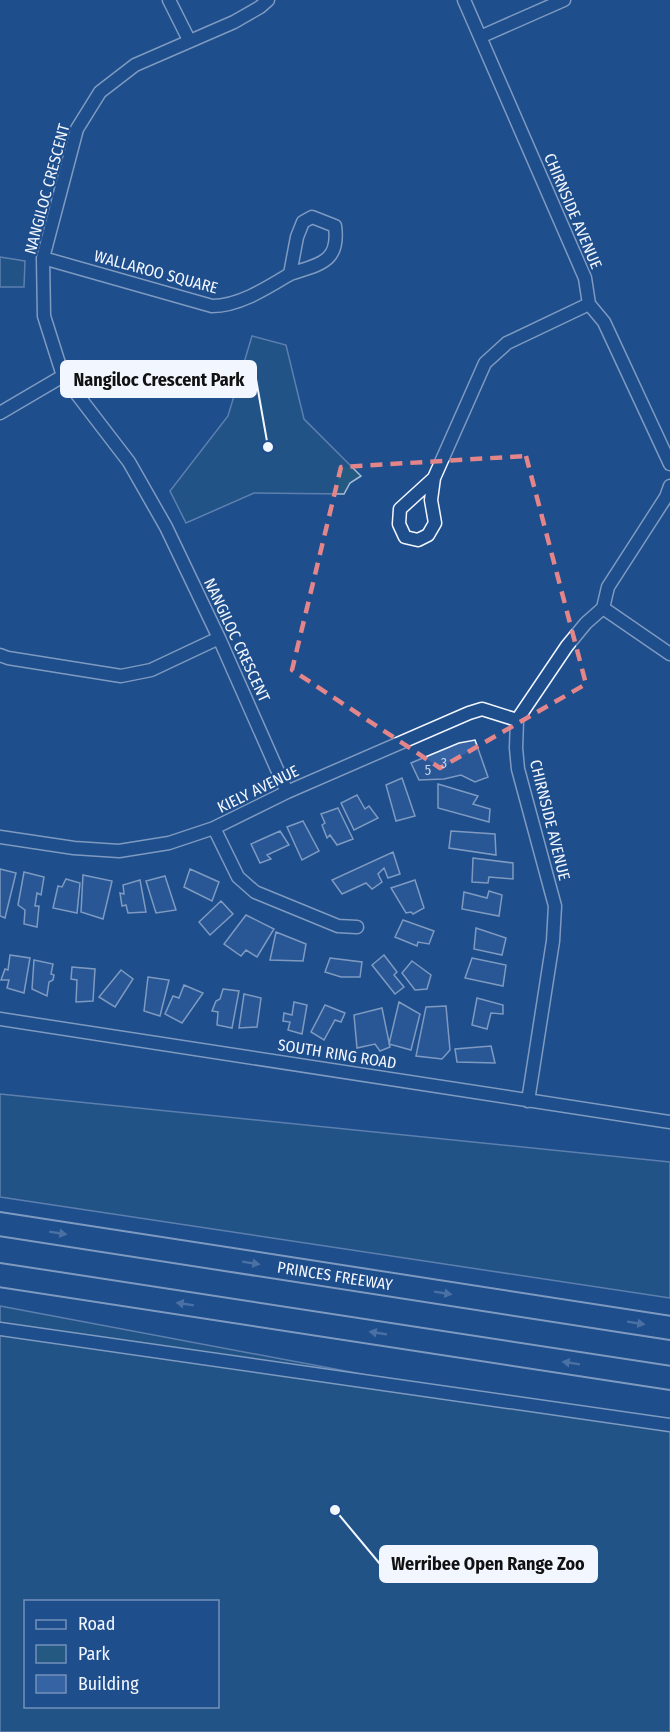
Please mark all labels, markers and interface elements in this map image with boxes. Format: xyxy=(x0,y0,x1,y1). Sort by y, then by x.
street label: NANGILOC CRESCENT xyxy=(20,121,74,256)
street label: CHIRNSIDE AVENUE xyxy=(540,150,606,272)
street label: WALLAROO SQUARE xyxy=(92,246,220,298)
callout: Nangiloc Crescent Park xyxy=(61,361,256,397)
text: Nangiloc Crescent Park xyxy=(74,369,245,391)
street label: NANGILOC CRESCENT xyxy=(200,575,274,705)
house number: 3 xyxy=(441,755,447,772)
street label: CHIRNSIDE AVENUE xyxy=(526,758,574,882)
street label: KIELY AVENUE xyxy=(214,761,302,817)
house number: 5 xyxy=(425,762,431,779)
street label: SOUTH RING ROAD xyxy=(276,1035,398,1073)
one-way arrow xyxy=(48,1229,67,1238)
street label: PRINCES FREEWAY xyxy=(276,1258,394,1294)
one-way arrow xyxy=(241,1259,260,1268)
one-way arrow xyxy=(434,1289,453,1298)
one-way arrow xyxy=(176,1299,195,1308)
one-way arrow xyxy=(627,1318,646,1327)
one-way arrow xyxy=(368,1328,387,1337)
one-way arrow xyxy=(561,1358,580,1367)
callout: Werribee Open Range Zoo xyxy=(380,1546,597,1582)
text: Werribee Open Range Zoo xyxy=(391,1553,585,1575)
legend xyxy=(24,1600,219,1708)
text: Road xyxy=(78,1613,115,1635)
text: Park xyxy=(78,1643,111,1665)
text: Building xyxy=(78,1673,139,1695)

